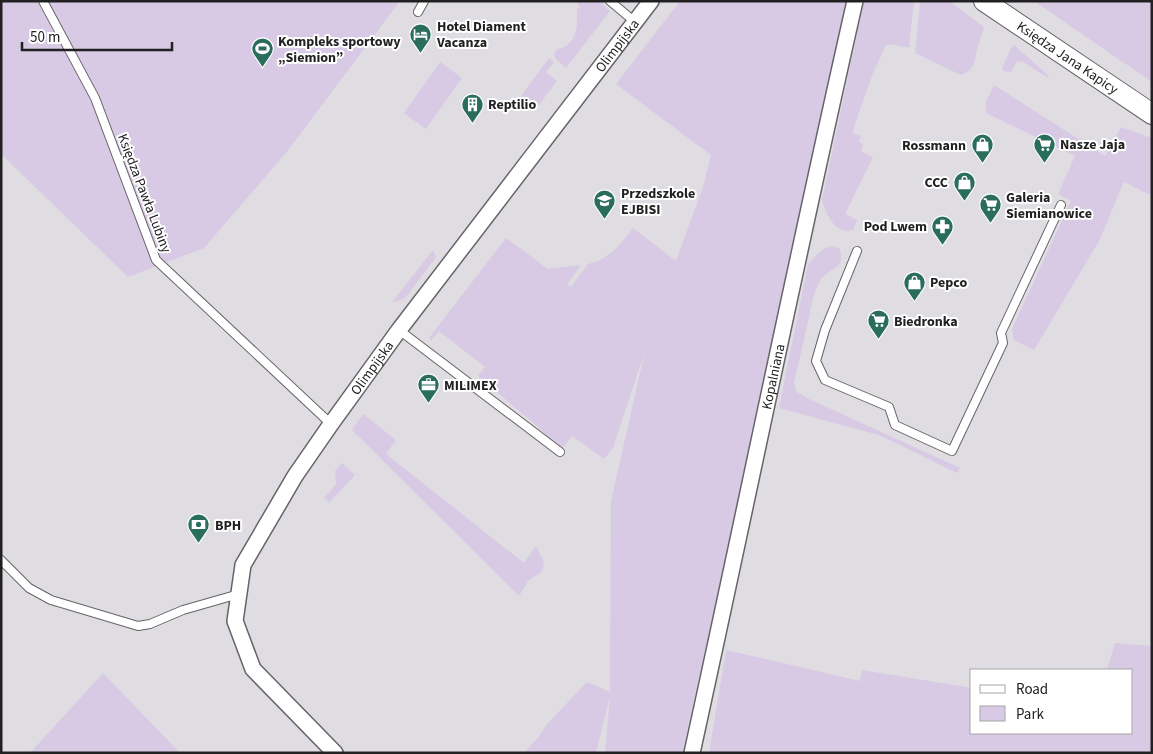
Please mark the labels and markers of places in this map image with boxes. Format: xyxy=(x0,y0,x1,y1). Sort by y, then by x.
place label: Hotel Diament Vacanza xyxy=(436,17,526,53)
hotel icon: Hotel Diament Vacanza xyxy=(409,22,433,53)
place label: Kompleks sportowy „Siemion” xyxy=(278,32,401,68)
sports icon: Kompleks sportowy „Siemion” xyxy=(250,37,274,68)
building icon: Reptilio xyxy=(460,92,484,123)
place label: Reptilio xyxy=(488,95,536,115)
supermarket icon: Nasze Jaja xyxy=(1032,132,1056,163)
shop icon: Rossmann xyxy=(970,133,994,164)
place label: Nasze Jaja xyxy=(1060,135,1125,155)
place label: Rossmann xyxy=(902,136,966,156)
shop icon: CCC xyxy=(952,170,976,201)
place label: CCC xyxy=(925,173,948,193)
place label: Przedszkole EJBISI xyxy=(621,184,695,220)
place label: Galeria Siemianowice xyxy=(1006,188,1092,224)
school or university icon: Przedszkole EJBISI xyxy=(593,189,617,220)
supermarket icon: Galeria Siemianowice xyxy=(978,193,1002,224)
pharmacy icon: Pod Lwem xyxy=(931,214,955,245)
place label: Pod Lwem xyxy=(864,217,927,237)
shop icon: Pepco xyxy=(902,270,926,301)
place label: Pepco xyxy=(930,273,967,293)
supermarket icon: Biedronka xyxy=(866,309,890,340)
place label: Biedronka xyxy=(894,312,958,332)
office icon: MILIMEX xyxy=(416,373,440,404)
place label: MILIMEX xyxy=(444,376,497,396)
bank icon: BPH xyxy=(187,513,211,544)
place label: BPH xyxy=(215,516,241,536)

